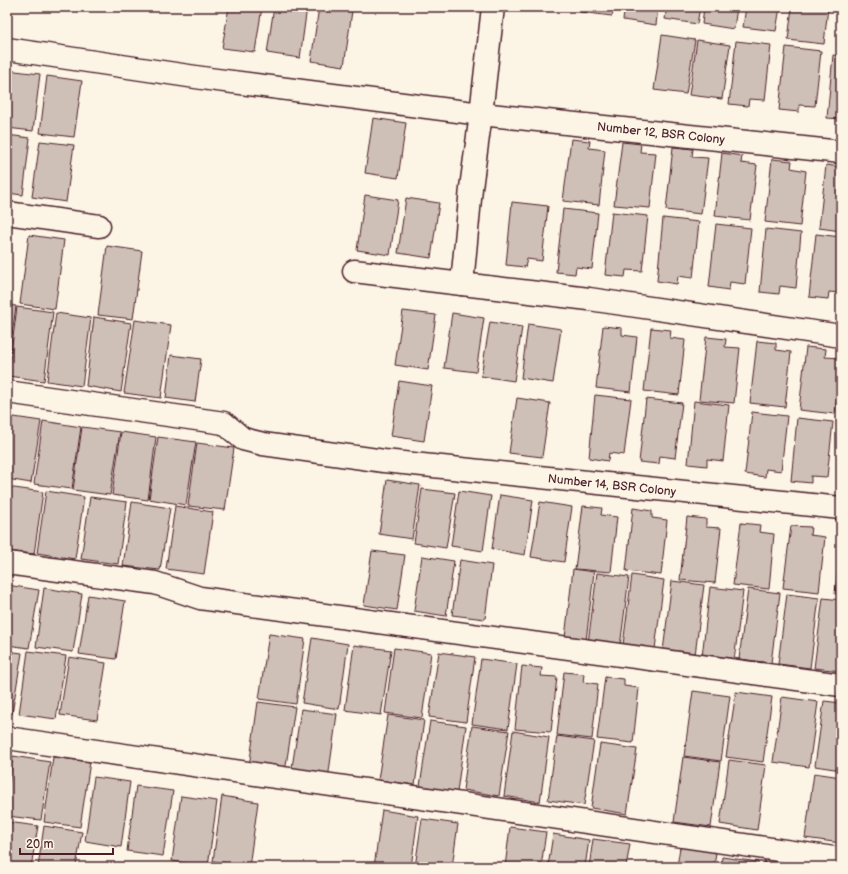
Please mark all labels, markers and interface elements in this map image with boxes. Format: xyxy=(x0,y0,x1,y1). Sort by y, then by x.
street label: Number 12, BSR Colony xyxy=(596,119,726,148)
street label: Number 14, BSR Colony xyxy=(547,471,677,500)
scale bar xyxy=(20,830,113,856)
text: 20 m xyxy=(26,837,53,852)

